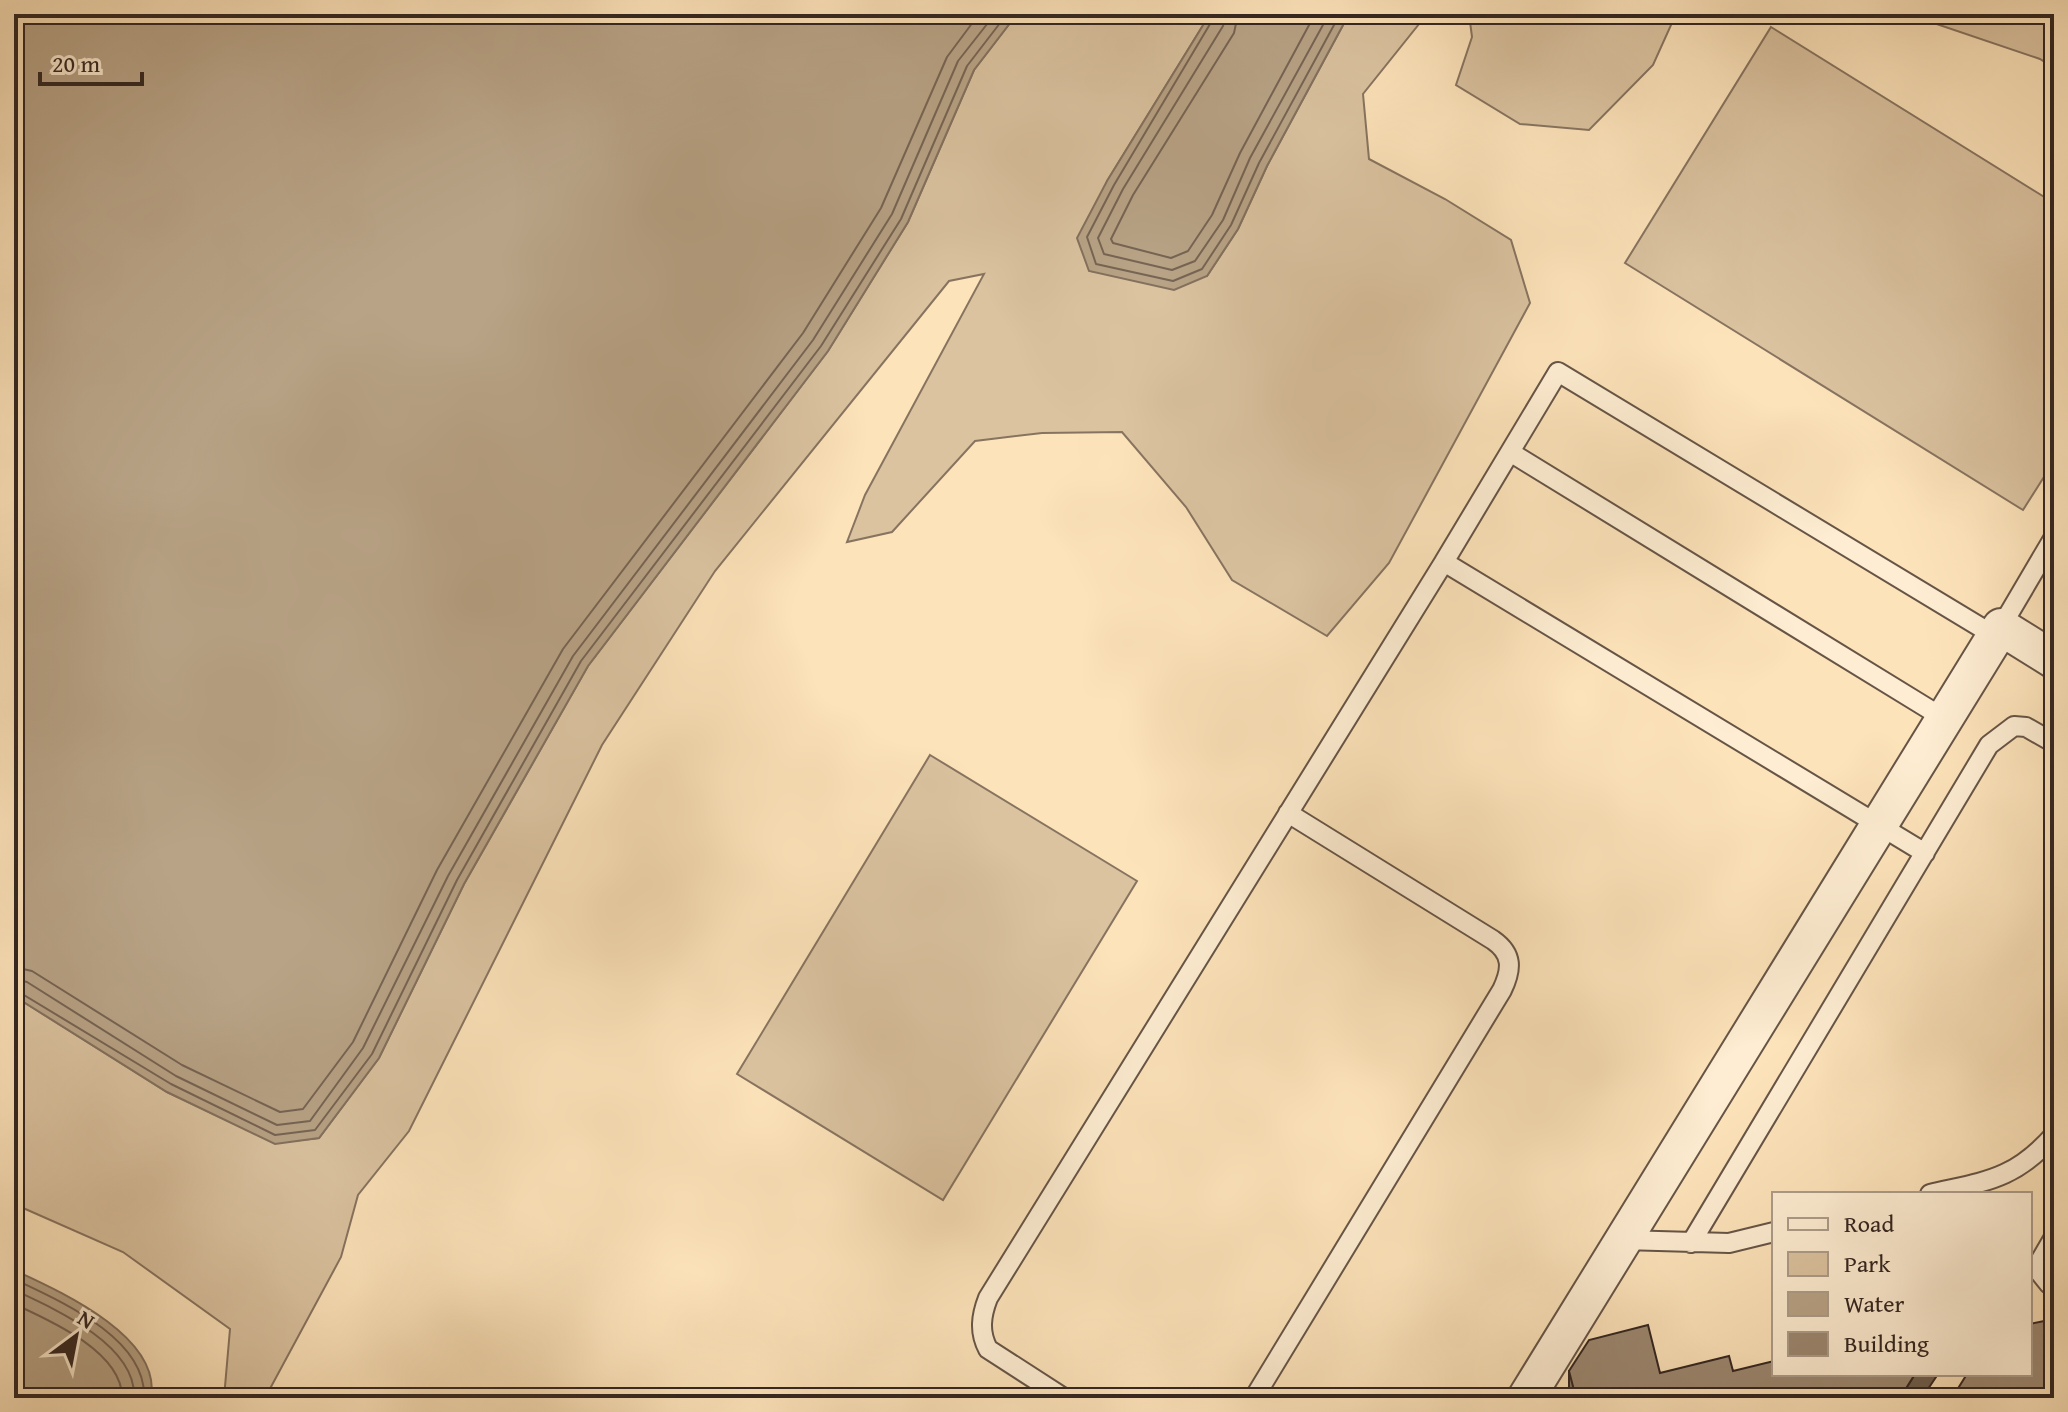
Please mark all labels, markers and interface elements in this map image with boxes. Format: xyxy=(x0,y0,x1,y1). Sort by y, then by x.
scale bar xyxy=(40,36,142,86)
text: 20 m xyxy=(52,46,100,81)
legend xyxy=(1772,1192,2032,1376)
text: Road xyxy=(1844,1206,1894,1241)
text: Park xyxy=(1844,1246,1891,1281)
text: Water xyxy=(1844,1286,1905,1321)
north arrow xyxy=(36,1296,116,1376)
text: N xyxy=(72,1302,102,1337)
text: Building xyxy=(1844,1326,1929,1361)

